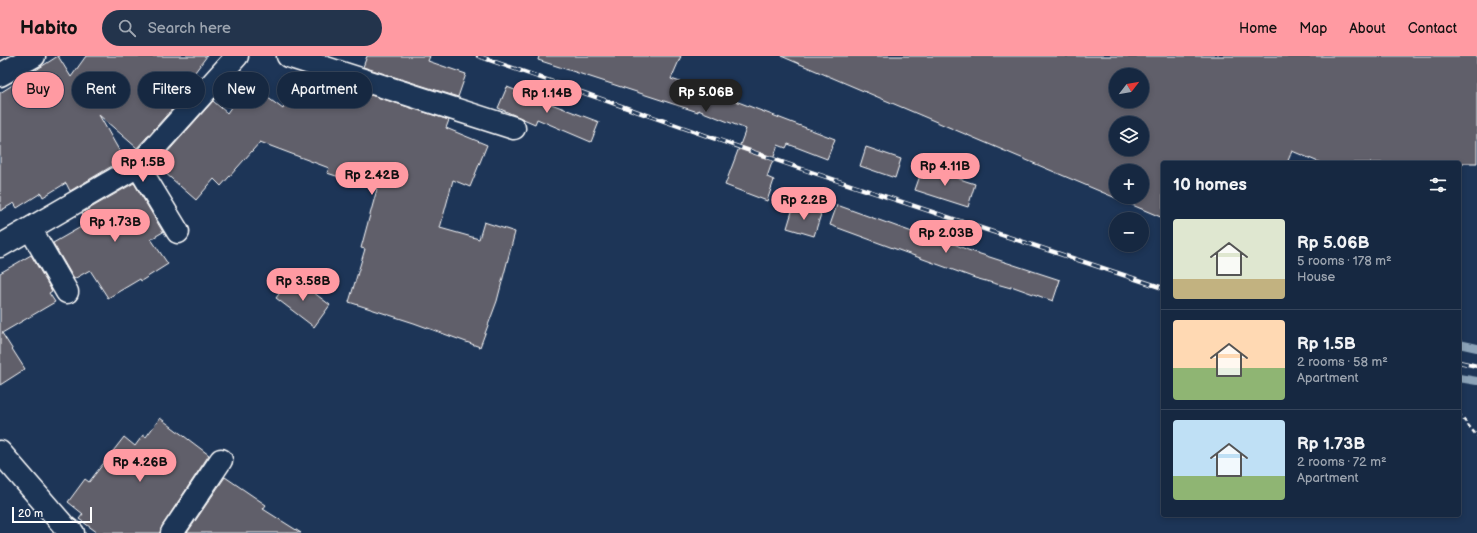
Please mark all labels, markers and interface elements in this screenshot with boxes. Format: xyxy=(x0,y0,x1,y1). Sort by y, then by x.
search box xyxy=(102,10,382,46)
text: Habito xyxy=(20,17,78,40)
icon: search xyxy=(116,17,138,39)
text: Search here xyxy=(148,19,231,38)
text: Home xyxy=(1239,20,1277,37)
text: Map xyxy=(1299,20,1327,37)
text: About xyxy=(1349,20,1386,37)
text: Contact xyxy=(1408,20,1457,37)
north arrow xyxy=(1109,68,1149,108)
map controls xyxy=(1109,68,1149,252)
chip: Buy xyxy=(12,72,64,108)
chip: Rent xyxy=(72,72,130,108)
chip: Filters xyxy=(138,72,205,108)
chip: New xyxy=(213,72,269,108)
chip: Apartment xyxy=(277,72,372,108)
pin: Rp 5.06B xyxy=(665,79,747,113)
pin: Rp 1.14B xyxy=(506,80,588,114)
text: Rp 5.06B xyxy=(678,84,734,100)
text: Rp 1.14B xyxy=(522,85,572,101)
button: layers xyxy=(1109,116,1149,156)
pin: Rp 1.5B xyxy=(106,149,180,183)
pin: Rp 4.11B xyxy=(904,153,986,187)
text: Rp 1.5B xyxy=(121,154,165,170)
text: Rp 4.11B xyxy=(920,158,970,174)
pin: Rp 2.42B xyxy=(331,162,413,196)
button: + xyxy=(1109,164,1149,204)
text: Rp 2.42B xyxy=(344,167,400,183)
icon: filters xyxy=(1427,174,1449,196)
text: 10 homes xyxy=(1173,175,1247,195)
pin: Rp 2.2B xyxy=(767,187,841,221)
text: Rp 2.2B xyxy=(780,192,828,208)
pin: Rp 1.73B xyxy=(74,209,156,243)
button: − xyxy=(1109,212,1149,252)
text: Rp 1.73B xyxy=(89,214,141,230)
pin: Rp 2.03B xyxy=(905,220,987,254)
text: Rp 2.03B xyxy=(918,225,974,241)
text: Rp 5.06B xyxy=(1297,233,1369,253)
icon: home xyxy=(1205,235,1253,283)
text: 5 rooms · 178 m² xyxy=(1297,253,1392,269)
pin: Rp 3.58B xyxy=(262,268,344,302)
text: House xyxy=(1297,269,1335,285)
text: Rp 3.58B xyxy=(276,273,330,289)
text: Rp 1.5B xyxy=(1297,334,1356,354)
icon: home xyxy=(1205,336,1253,384)
text: 2 rooms · 58 m² xyxy=(1297,354,1388,370)
text: Apartment xyxy=(1297,370,1358,386)
text: Rp 1.73B xyxy=(1297,434,1365,454)
icon: home xyxy=(1205,436,1253,484)
pin: Rp 4.26B xyxy=(99,449,181,483)
text: Rp 4.26B xyxy=(112,454,168,470)
text: 2 rooms · 72 m² xyxy=(1297,454,1387,470)
text: Apartment xyxy=(1297,470,1358,486)
scale bar xyxy=(12,505,92,524)
text: 20 m xyxy=(18,507,43,520)

